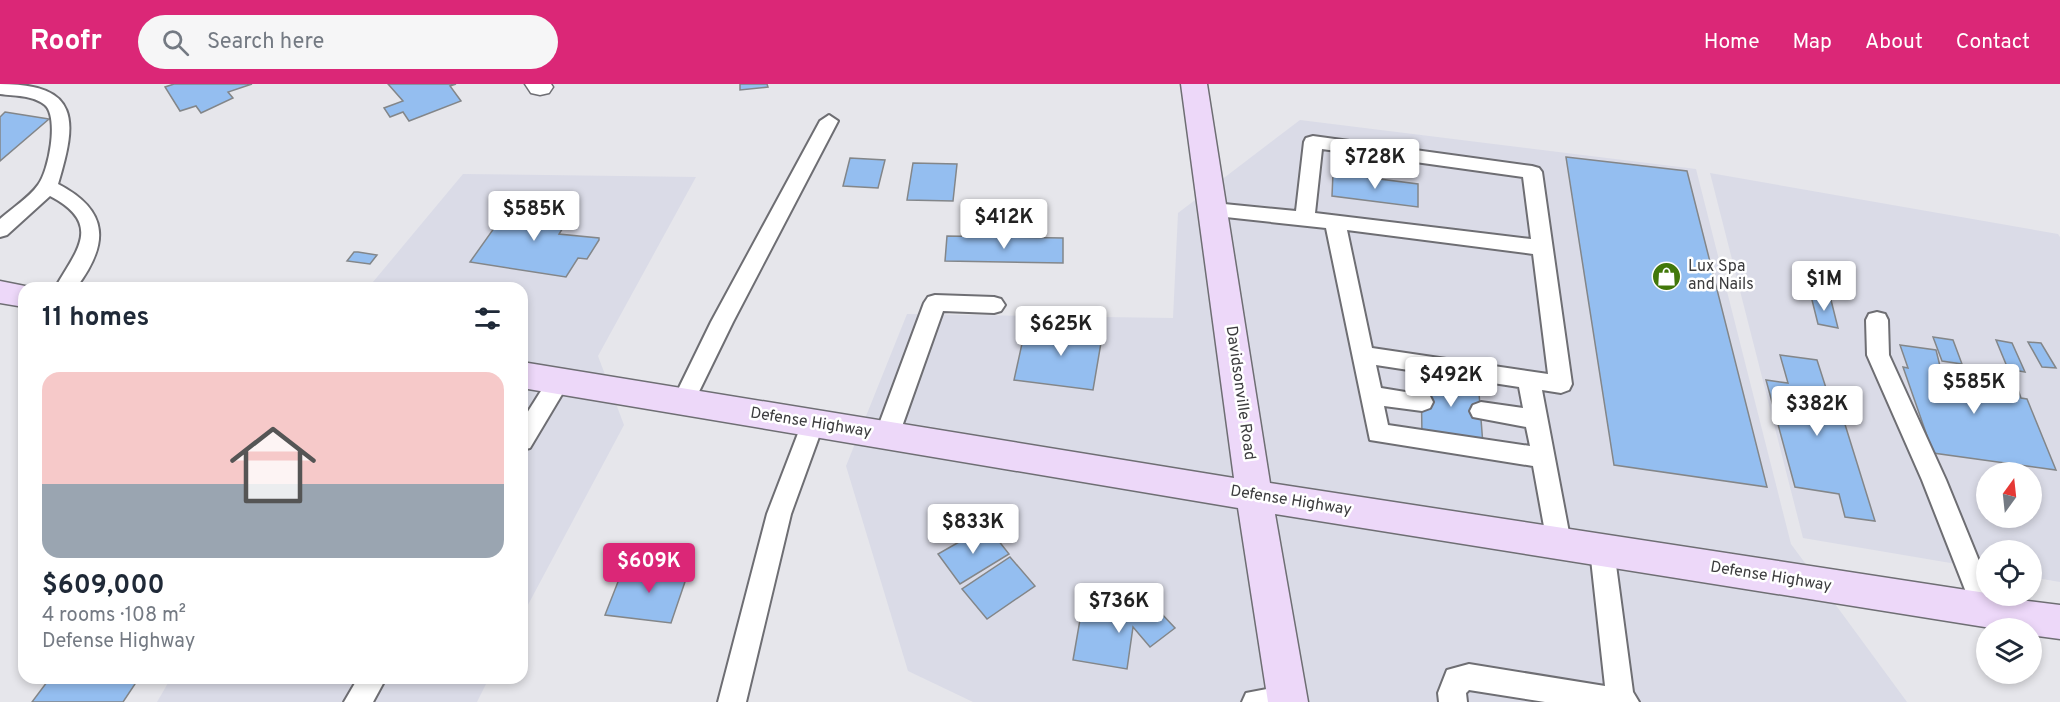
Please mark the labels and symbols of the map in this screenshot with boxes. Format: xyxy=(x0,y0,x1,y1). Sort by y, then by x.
pin: $728K xyxy=(1333,139,1417,190)
pin: $585K xyxy=(492,191,576,242)
pin: $412K xyxy=(962,199,1046,250)
place label: Lux Spa and Nails xyxy=(1688,257,1754,295)
shop icon: Lux Spa and Nails xyxy=(1651,260,1683,292)
pin: $1M xyxy=(1795,261,1853,312)
pin: $625K xyxy=(1019,306,1103,357)
street label: Davidsonville Road xyxy=(1221,325,1259,461)
pin: $492K xyxy=(1409,357,1493,408)
pin: $585K xyxy=(1932,364,2016,415)
pin: $382K xyxy=(1775,386,1859,437)
street label: Defense Highway xyxy=(749,404,873,442)
north arrow xyxy=(1976,462,2042,528)
street label: Defense Highway xyxy=(1229,482,1353,520)
pin: $833K xyxy=(931,504,1015,555)
pin: $609K xyxy=(607,543,691,594)
street label: Defense Highway xyxy=(1709,558,1833,596)
pin: $736K xyxy=(1077,583,1161,634)

